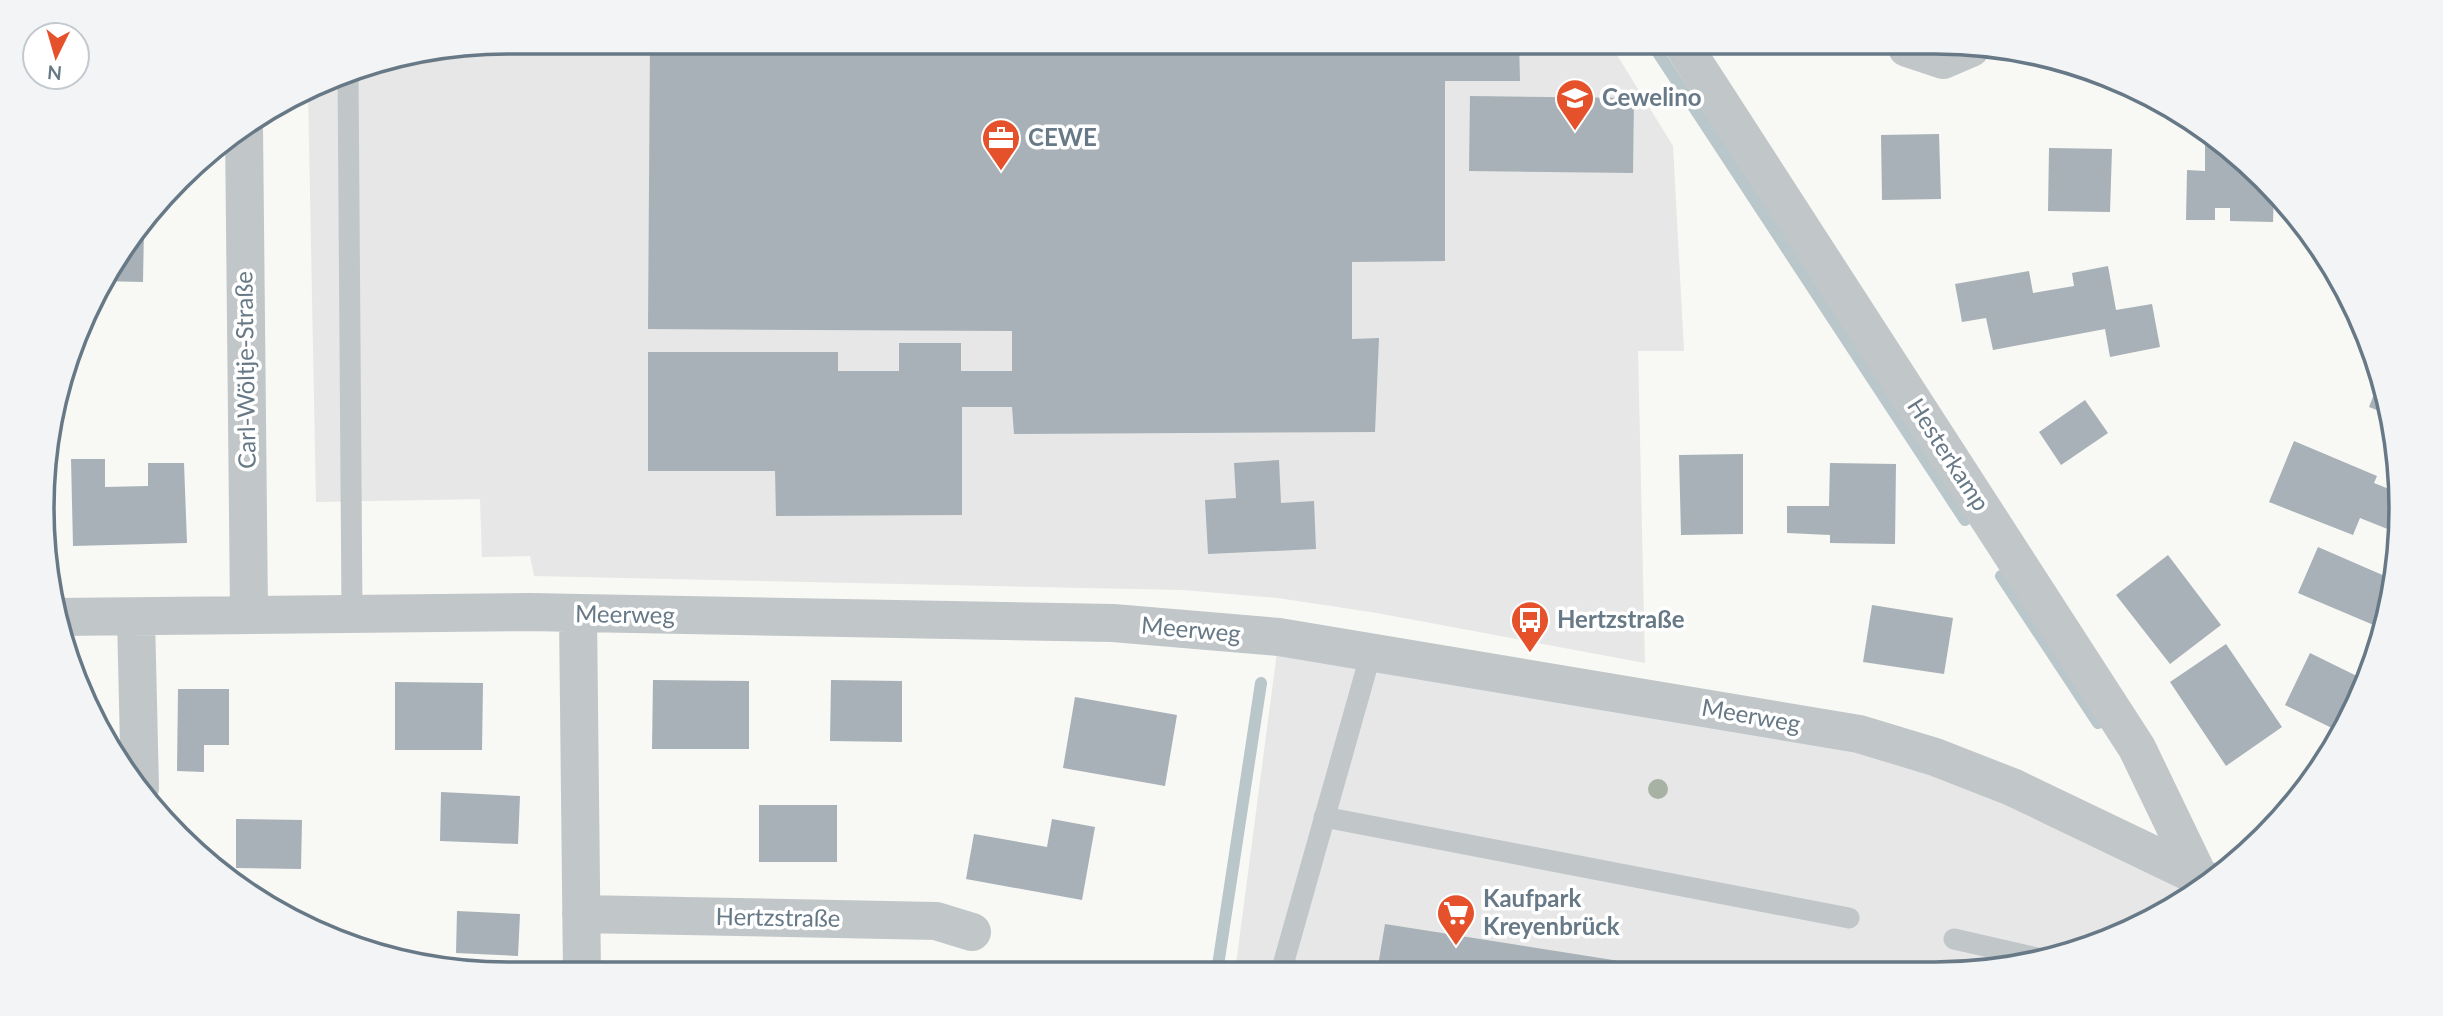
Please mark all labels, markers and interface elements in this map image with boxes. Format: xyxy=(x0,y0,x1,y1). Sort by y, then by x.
north arrow xyxy=(21,21,91,91)
text: N xyxy=(46,61,63,86)
school or university icon: Cewelino xyxy=(1554,77,1596,132)
place label: Cewelino xyxy=(1602,82,1702,111)
office icon: CEWE xyxy=(980,117,1022,172)
place label: CEWE xyxy=(1028,122,1097,151)
street label: Carl-Wöltje-Straße xyxy=(228,271,261,469)
street label: Hesterkamp xyxy=(1902,392,1996,516)
street label: Meerweg xyxy=(575,598,675,629)
bus stop icon: Hertzstraße xyxy=(1509,599,1551,654)
place label: Hertzstraße xyxy=(1557,604,1685,633)
street label: Meerweg xyxy=(1140,610,1242,647)
street label: Meerweg xyxy=(1700,692,1803,737)
place label: Kaufpark Kreyenbrück xyxy=(1483,883,1620,940)
supermarket icon: Kaufpark Kreyenbrück xyxy=(1435,892,1477,947)
street label: Hertzstraße xyxy=(715,901,841,932)

